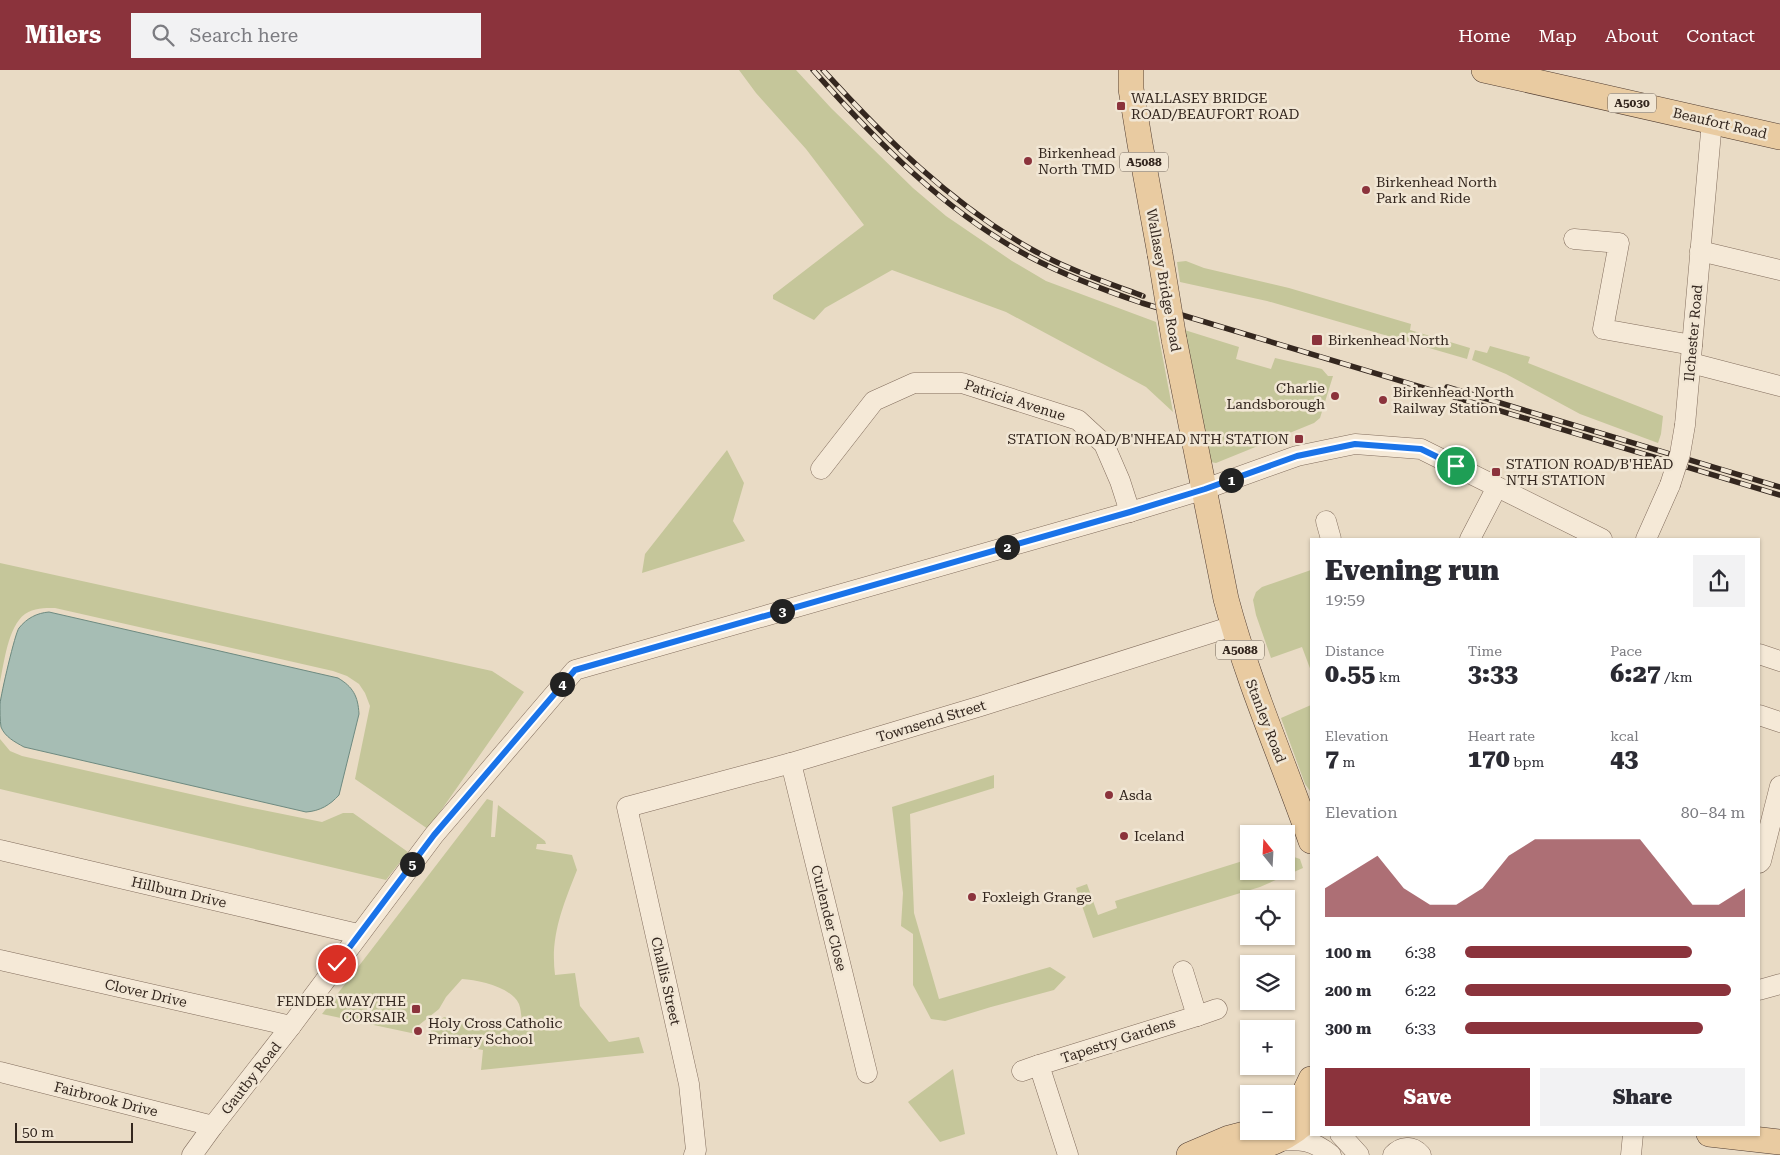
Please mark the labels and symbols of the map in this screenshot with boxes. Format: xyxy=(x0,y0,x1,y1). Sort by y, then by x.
place label: WALLASEY BRIDGE ROAD/BEAUFORT ROAD xyxy=(1131,90,1299,122)
road number: A5030 xyxy=(1608,93,1656,112)
marker: WALLASEY BRIDGE ROAD/BEAUFORT ROAD xyxy=(1115,100,1127,112)
street label: Beaufort Road xyxy=(1671,104,1769,142)
place label: Birkenhead North TMD xyxy=(1038,145,1116,177)
road number: A5088 xyxy=(1120,152,1168,171)
marker: Birkenhead North TMD xyxy=(1022,155,1034,167)
place label: Birkenhead North Park and Ride xyxy=(1376,174,1497,206)
marker: Birkenhead North Park and Ride xyxy=(1360,184,1372,196)
street label: Wallasey Bridge Road xyxy=(1144,207,1184,353)
street label: Ilchester Road xyxy=(1681,284,1705,382)
place label: Birkenhead North xyxy=(1328,332,1449,348)
marker: Birkenhead North xyxy=(1310,333,1324,347)
street label: Patricia Avenue xyxy=(963,376,1068,424)
place label: Charlie Landsborough xyxy=(1226,380,1325,412)
place label: Birkenhead North Railway Station xyxy=(1393,384,1514,416)
marker: Charlie Landsborough xyxy=(1329,390,1341,402)
marker: Birkenhead North Railway Station xyxy=(1377,394,1389,406)
place label: STATION ROAD/B'NHEAD NTH STATION xyxy=(1007,431,1289,447)
marker: STATION ROAD/B'NHEAD NTH STATION xyxy=(1293,433,1305,445)
pin xyxy=(1435,445,1477,487)
place label: STATION ROAD/B'HEAD NTH STATION xyxy=(1506,456,1674,488)
marker: STATION ROAD/B'HEAD NTH STATION xyxy=(1490,466,1502,478)
pin: 1 xyxy=(1218,468,1244,492)
pin: 2 xyxy=(994,534,1020,560)
pin: 3 xyxy=(770,598,794,624)
road number: A5088 xyxy=(1216,640,1264,660)
pin: 4 xyxy=(550,672,574,696)
street label: Stanley Road xyxy=(1243,677,1289,765)
street label: Townsend Street xyxy=(874,697,988,745)
place label: Asda xyxy=(1119,787,1152,803)
marker: Asda xyxy=(1103,789,1115,801)
north arrow xyxy=(1240,825,1295,880)
place label: Iceland xyxy=(1134,828,1184,844)
marker: Iceland xyxy=(1118,830,1130,842)
pin: 5 xyxy=(400,852,424,876)
street label: Curlender Close xyxy=(808,863,850,973)
street label: Hillburn Drive xyxy=(130,873,229,911)
place label: Foxleigh Grange xyxy=(982,889,1092,905)
marker: Foxleigh Grange xyxy=(966,891,978,903)
street label: Challis Street xyxy=(648,935,684,1027)
pin xyxy=(316,943,358,985)
street label: Clover Drive xyxy=(103,976,189,1010)
place label: FENDER WAY/THE CORSAIR xyxy=(277,993,406,1025)
marker: FENDER WAY/THE CORSAIR xyxy=(410,1003,422,1015)
street label: Tapestry Gardens xyxy=(1059,1014,1178,1066)
place label: Holy Cross Catholic Primary School xyxy=(428,1015,562,1047)
marker: Holy Cross Catholic Primary School xyxy=(412,1025,424,1037)
street label: Gautby Road xyxy=(218,1039,284,1117)
street label: Fairbrook Drive xyxy=(52,1078,160,1120)
scale bar xyxy=(15,1120,132,1143)

